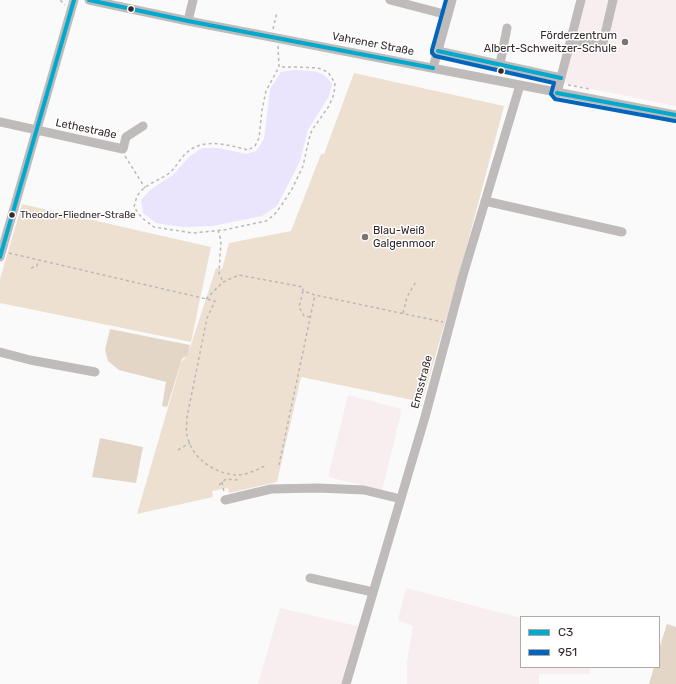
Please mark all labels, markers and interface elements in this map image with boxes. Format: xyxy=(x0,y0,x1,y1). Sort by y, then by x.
unlabelled marker xyxy=(126,4,136,14)
place label: Förderzentrum Albert-Schweitzer-Schule xyxy=(484,29,617,55)
street label: Vahrener Straße xyxy=(331,30,415,58)
marker: Förderzentrum Albert-Schweitzer-Schule xyxy=(620,37,630,47)
unlabelled marker xyxy=(496,66,506,76)
street label: Lethestraße xyxy=(54,116,118,142)
place label: Theodor-Fliedner-Straße xyxy=(20,209,136,221)
marker: Theodor-Fliedner-Straße xyxy=(7,210,17,220)
place label: Blau-Weiß Galgenmoor xyxy=(373,224,435,250)
marker: Blau-Weiß Galgenmoor xyxy=(360,232,370,242)
street label: Emsstraße xyxy=(409,354,435,410)
legend xyxy=(520,616,660,668)
text: C3 xyxy=(558,625,573,639)
text: 951 xyxy=(558,645,577,659)

